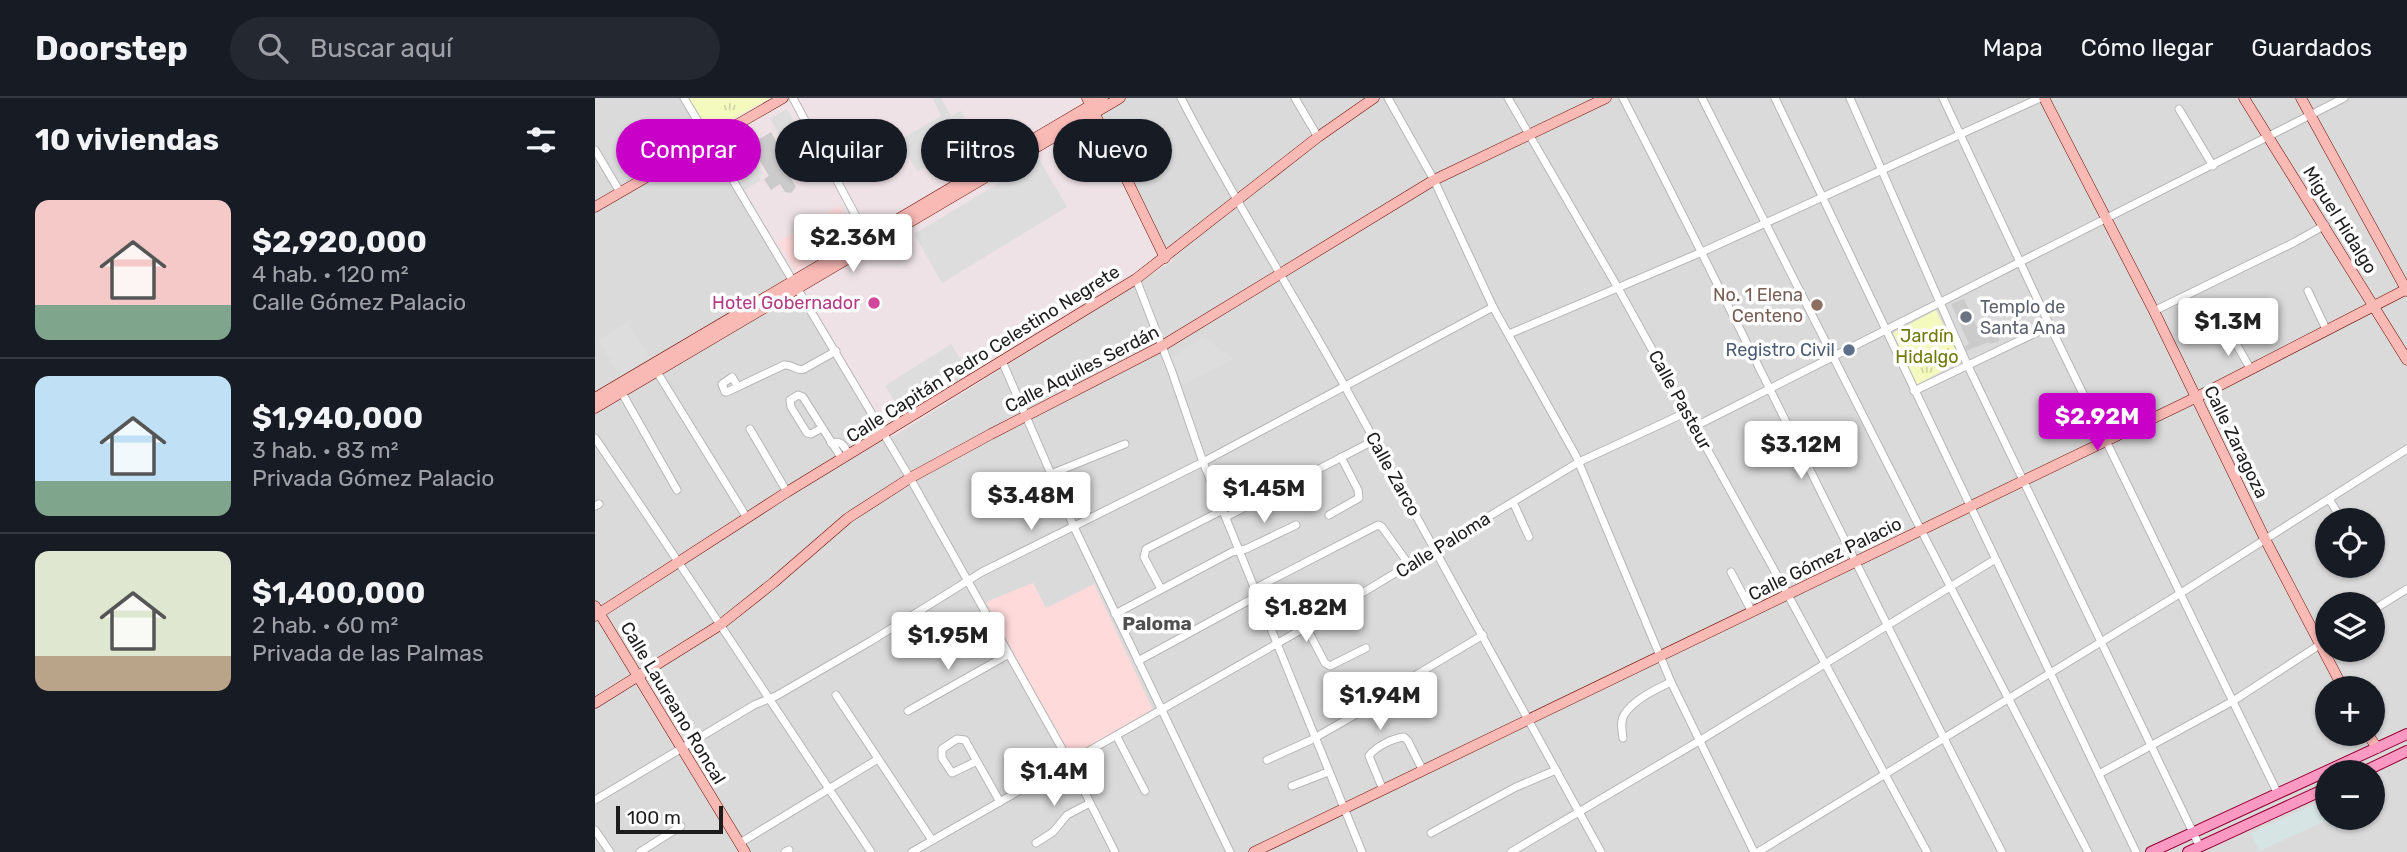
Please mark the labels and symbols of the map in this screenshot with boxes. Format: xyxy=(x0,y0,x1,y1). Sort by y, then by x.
street label: Miguel Hidalgo xyxy=(2298,162,2382,278)
pin: $2.36M xyxy=(796,214,910,274)
street label: Calle Capitán Pedro Celestino Negrete xyxy=(842,260,1124,448)
place label: No. 1 Elena Centeno xyxy=(1713,284,1803,327)
place label: Hotel Gobernador xyxy=(712,292,860,314)
marker: Hotel Gobernador xyxy=(866,295,882,311)
place label: Templo de Santa Ana xyxy=(1980,296,2066,339)
marker: No. 1 Elena Centeno xyxy=(1809,297,1825,313)
pin: $1.3M xyxy=(2179,299,2277,358)
marker: Templo de Santa Ana xyxy=(1958,309,1974,325)
street label: Calle Aquiles Serdán xyxy=(1001,321,1163,417)
park label: Jardín Hidalgo xyxy=(1895,325,1959,368)
place label: Registro Civil xyxy=(1725,339,1835,361)
marker: Registro Civil xyxy=(1841,342,1857,358)
street label: Calle Pasteur xyxy=(1644,346,1716,454)
street label: Calle Zaragoza xyxy=(2199,382,2273,502)
pin: $2.92M xyxy=(2040,394,2154,453)
pin: $3.12M xyxy=(1744,422,1858,481)
street label: Calle Zarco xyxy=(1361,428,1425,520)
pin: $1.45M xyxy=(1207,466,1321,525)
pin: $3.48M xyxy=(974,472,1088,532)
street label: Calle Paloma xyxy=(1392,507,1494,583)
street label: Calle Gómez Palacio xyxy=(1745,512,1905,606)
pin: $1.82M xyxy=(1249,584,1363,644)
pin: $1.95M xyxy=(891,612,1005,672)
district label: Paloma xyxy=(1122,612,1192,635)
street label: Calle Laureano Roncal xyxy=(616,618,730,788)
pin: $1.94M xyxy=(1323,672,1437,732)
pin: $1.4M xyxy=(1005,748,1103,808)
scale bar xyxy=(616,803,723,835)

